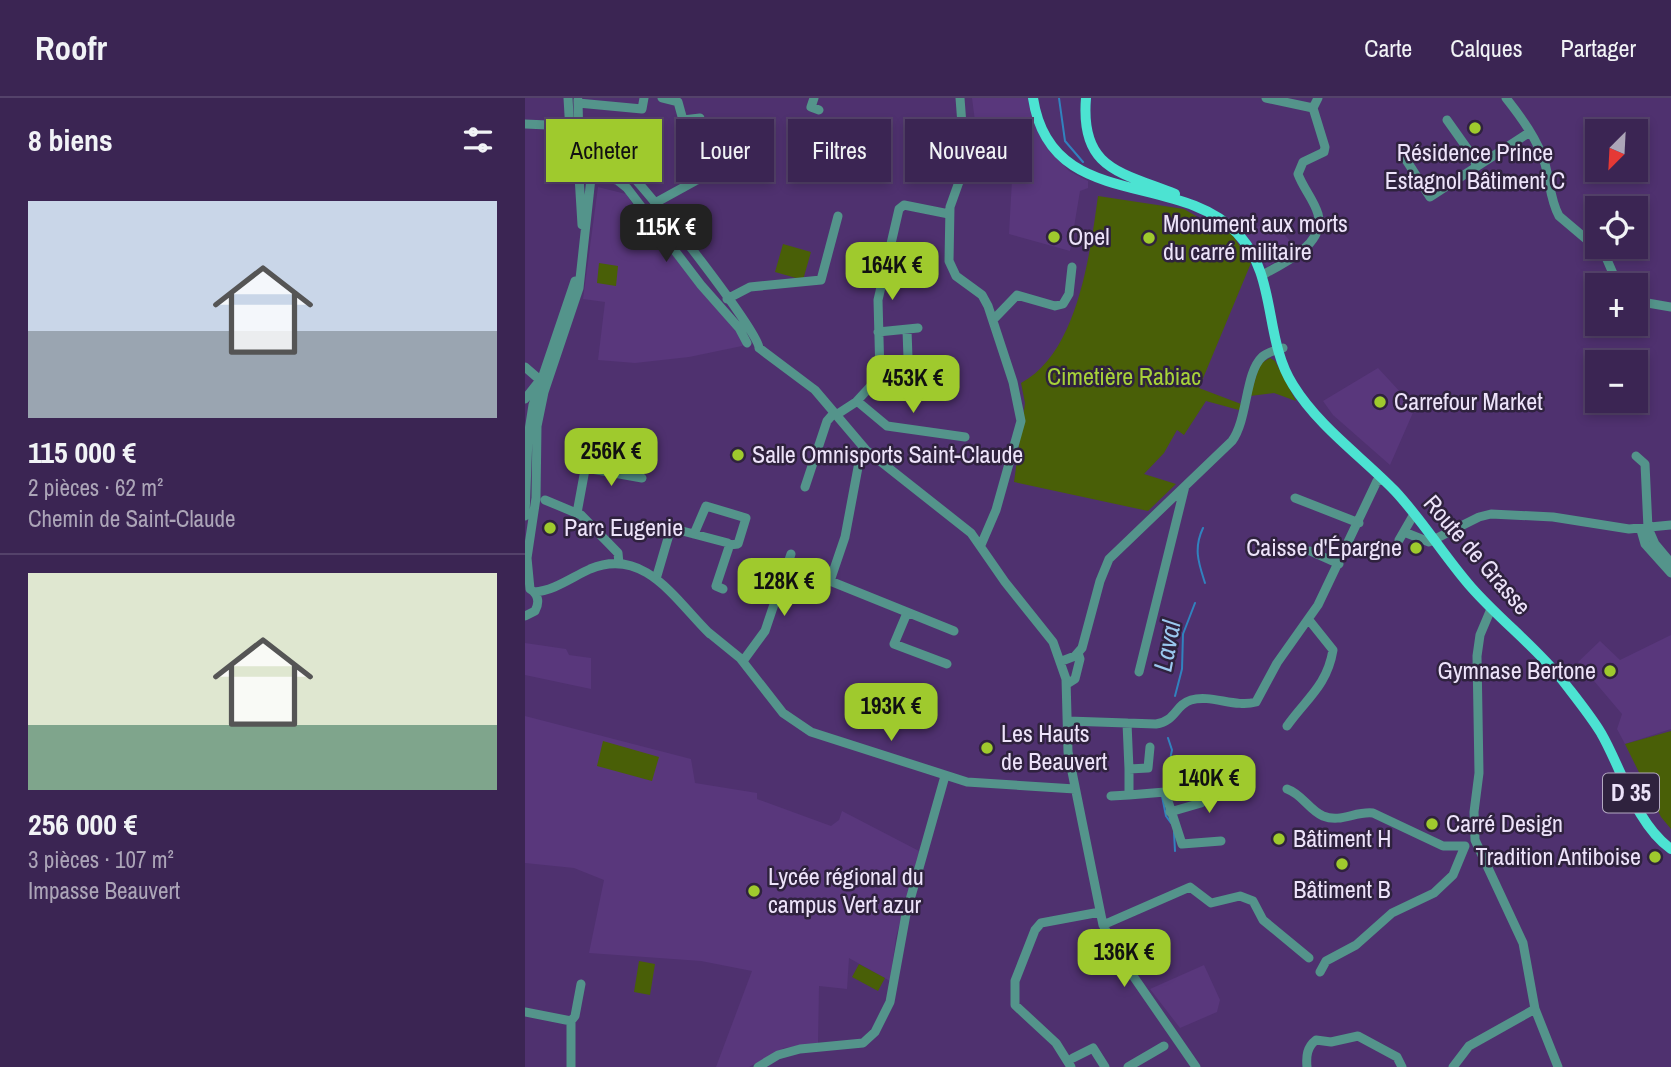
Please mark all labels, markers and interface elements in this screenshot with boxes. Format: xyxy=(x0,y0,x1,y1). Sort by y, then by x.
text: Roofr xyxy=(35,26,107,70)
text: Carte xyxy=(1364,32,1412,64)
text: Calques xyxy=(1450,32,1523,64)
text: Partager xyxy=(1561,32,1636,64)
chip: Acheter xyxy=(546,119,662,182)
chip: Louer xyxy=(676,119,774,182)
chip: Filtres xyxy=(788,119,891,182)
chip: Nouveau xyxy=(905,119,1032,182)
north arrow xyxy=(1585,119,1649,182)
map controls xyxy=(1585,119,1648,413)
text: 8 biens xyxy=(28,120,113,160)
marker: Résidence Prince Estagnol Bâtiment C xyxy=(1467,120,1483,136)
icon: filters xyxy=(459,121,497,159)
place label: Résidence Prince Estagnol Bâtiment C xyxy=(1385,136,1565,196)
button: locate xyxy=(1585,196,1648,259)
pin: 115K € xyxy=(609,204,723,264)
place label: Monument aux morts du carré militaire xyxy=(1163,207,1348,267)
text: 115K € xyxy=(636,211,696,242)
place label: Opel xyxy=(1068,220,1110,252)
marker: Opel xyxy=(1046,229,1062,245)
marker: Monument aux morts du carré militaire xyxy=(1141,230,1157,246)
pin: 164K € xyxy=(835,242,949,302)
icon: home xyxy=(200,247,326,373)
text: 164K € xyxy=(862,249,922,280)
button: + xyxy=(1585,273,1648,336)
button: − xyxy=(1585,350,1648,413)
pin: 453K € xyxy=(856,356,970,415)
park label: Cimetière Rabiac xyxy=(1047,360,1201,392)
text: 453K € xyxy=(883,362,943,393)
place label: Carrefour Market xyxy=(1394,385,1543,417)
marker: Carrefour Market xyxy=(1372,394,1388,410)
pin: 256K € xyxy=(554,428,668,488)
text: 115 000 € xyxy=(28,432,136,472)
text: 256K € xyxy=(581,435,641,466)
place label: Salle Omnisports Saint-Claude xyxy=(752,438,1023,470)
marker: Salle Omnisports Saint-Claude xyxy=(730,447,746,463)
text: 2 pièces · 62 m² xyxy=(28,472,163,503)
street label: Route de Grasse xyxy=(1417,488,1539,621)
text: Chemin de Saint-Claude xyxy=(28,503,236,534)
place label: Parc Eugenie xyxy=(564,511,683,543)
marker: Parc Eugenie xyxy=(542,520,558,536)
place label: Caisse d'Épargne xyxy=(1246,531,1402,563)
marker: Caisse d'Épargne xyxy=(1408,540,1424,556)
pin: 128K € xyxy=(727,559,841,618)
text: 128K € xyxy=(754,565,814,596)
water label: Laval xyxy=(1144,616,1189,674)
icon: home xyxy=(200,619,326,745)
place label: Gymnase Bertone xyxy=(1437,654,1596,686)
marker: Gymnase Bertone xyxy=(1602,663,1618,679)
pin: 193K € xyxy=(834,684,948,743)
text: 193K € xyxy=(861,690,921,721)
place label: Les Hauts de Beauvert xyxy=(1001,717,1108,777)
marker: Les Hauts de Beauvert xyxy=(979,740,995,756)
pin: 140K € xyxy=(1152,756,1266,815)
text: 140K € xyxy=(1179,762,1239,793)
road number: D 35 xyxy=(1603,774,1659,813)
text: 256 000 € xyxy=(28,804,137,844)
place label: Carré Design xyxy=(1446,807,1563,839)
marker: Carré Design xyxy=(1424,816,1440,832)
place label: Bâtiment H xyxy=(1293,822,1391,854)
marker: Bâtiment H xyxy=(1271,831,1287,847)
place label: Tradition Antiboise xyxy=(1475,840,1641,872)
text: 3 pièces · 107 m² xyxy=(28,844,174,875)
marker: Tradition Antiboise xyxy=(1647,849,1663,865)
marker: Bâtiment B xyxy=(1334,856,1350,872)
place label: Lycée régional du campus Vert azur xyxy=(768,860,924,920)
place label: Bâtiment B xyxy=(1293,873,1391,905)
text: Impasse Beauvert xyxy=(28,875,180,906)
marker: Lycée régional du campus Vert azur xyxy=(746,883,762,899)
pin: 136K € xyxy=(1067,930,1181,989)
text: 136K € xyxy=(1094,936,1154,967)

